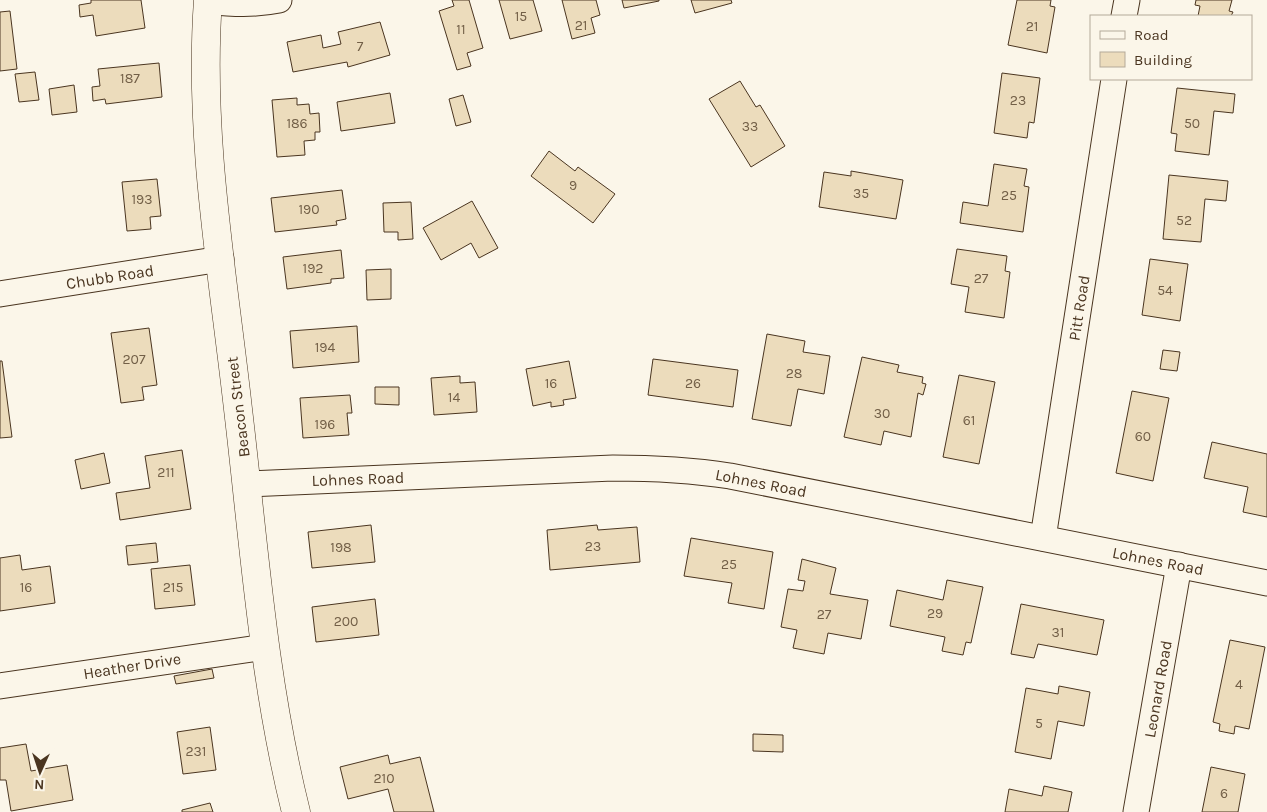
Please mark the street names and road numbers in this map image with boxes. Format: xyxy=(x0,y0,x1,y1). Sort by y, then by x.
street label: Chubb Road xyxy=(65,261,155,293)
street label: Pitt Road xyxy=(1064,274,1094,342)
street label: Beacon Street xyxy=(222,356,254,458)
street label: Lohnes Road xyxy=(714,465,808,501)
street label: Lohnes Road xyxy=(311,468,405,490)
street label: Lohnes Road xyxy=(1111,543,1205,579)
street label: Leonard Road xyxy=(1140,639,1176,739)
street label: Heather Drive xyxy=(82,649,182,683)

